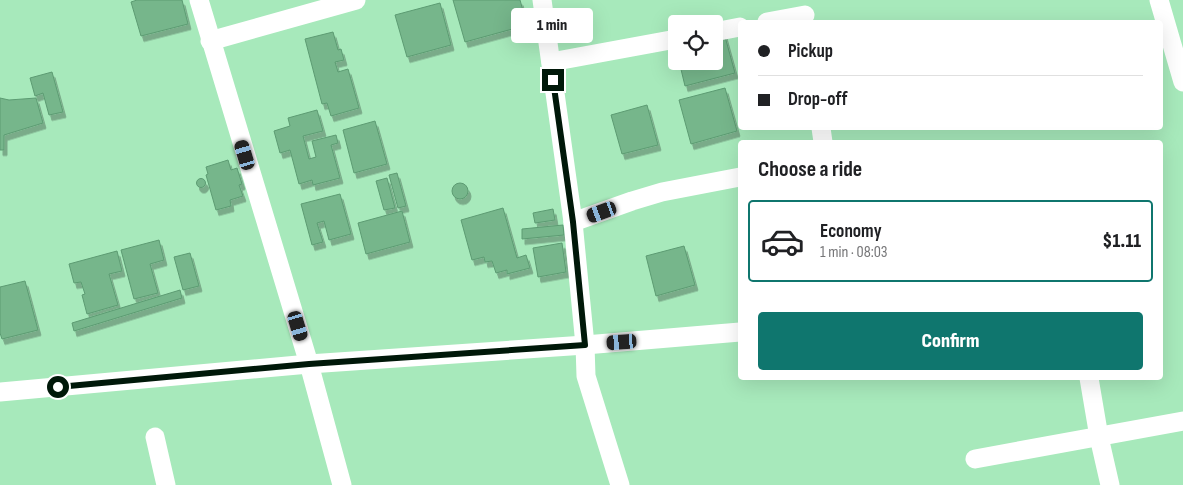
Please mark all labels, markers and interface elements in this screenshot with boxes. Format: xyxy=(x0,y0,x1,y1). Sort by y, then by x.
callout: 1 min xyxy=(512,8,594,42)
map controls xyxy=(668,15,723,70)
button: locate xyxy=(668,15,723,70)
text: 1 min xyxy=(537,16,567,35)
text: Pickup xyxy=(788,40,833,63)
route end xyxy=(542,69,564,91)
text: Drop-off xyxy=(788,88,848,111)
car xyxy=(233,138,256,172)
text: Choose a ride xyxy=(758,156,862,183)
car xyxy=(585,200,618,224)
icon: car xyxy=(760,219,805,264)
text: Economy xyxy=(820,220,882,243)
text: $1.11 xyxy=(1103,230,1141,253)
text: 1 min · 08:03 xyxy=(820,243,888,262)
car xyxy=(286,309,309,343)
button: Confirm xyxy=(758,312,1143,370)
car xyxy=(606,333,637,351)
route start xyxy=(47,376,69,398)

